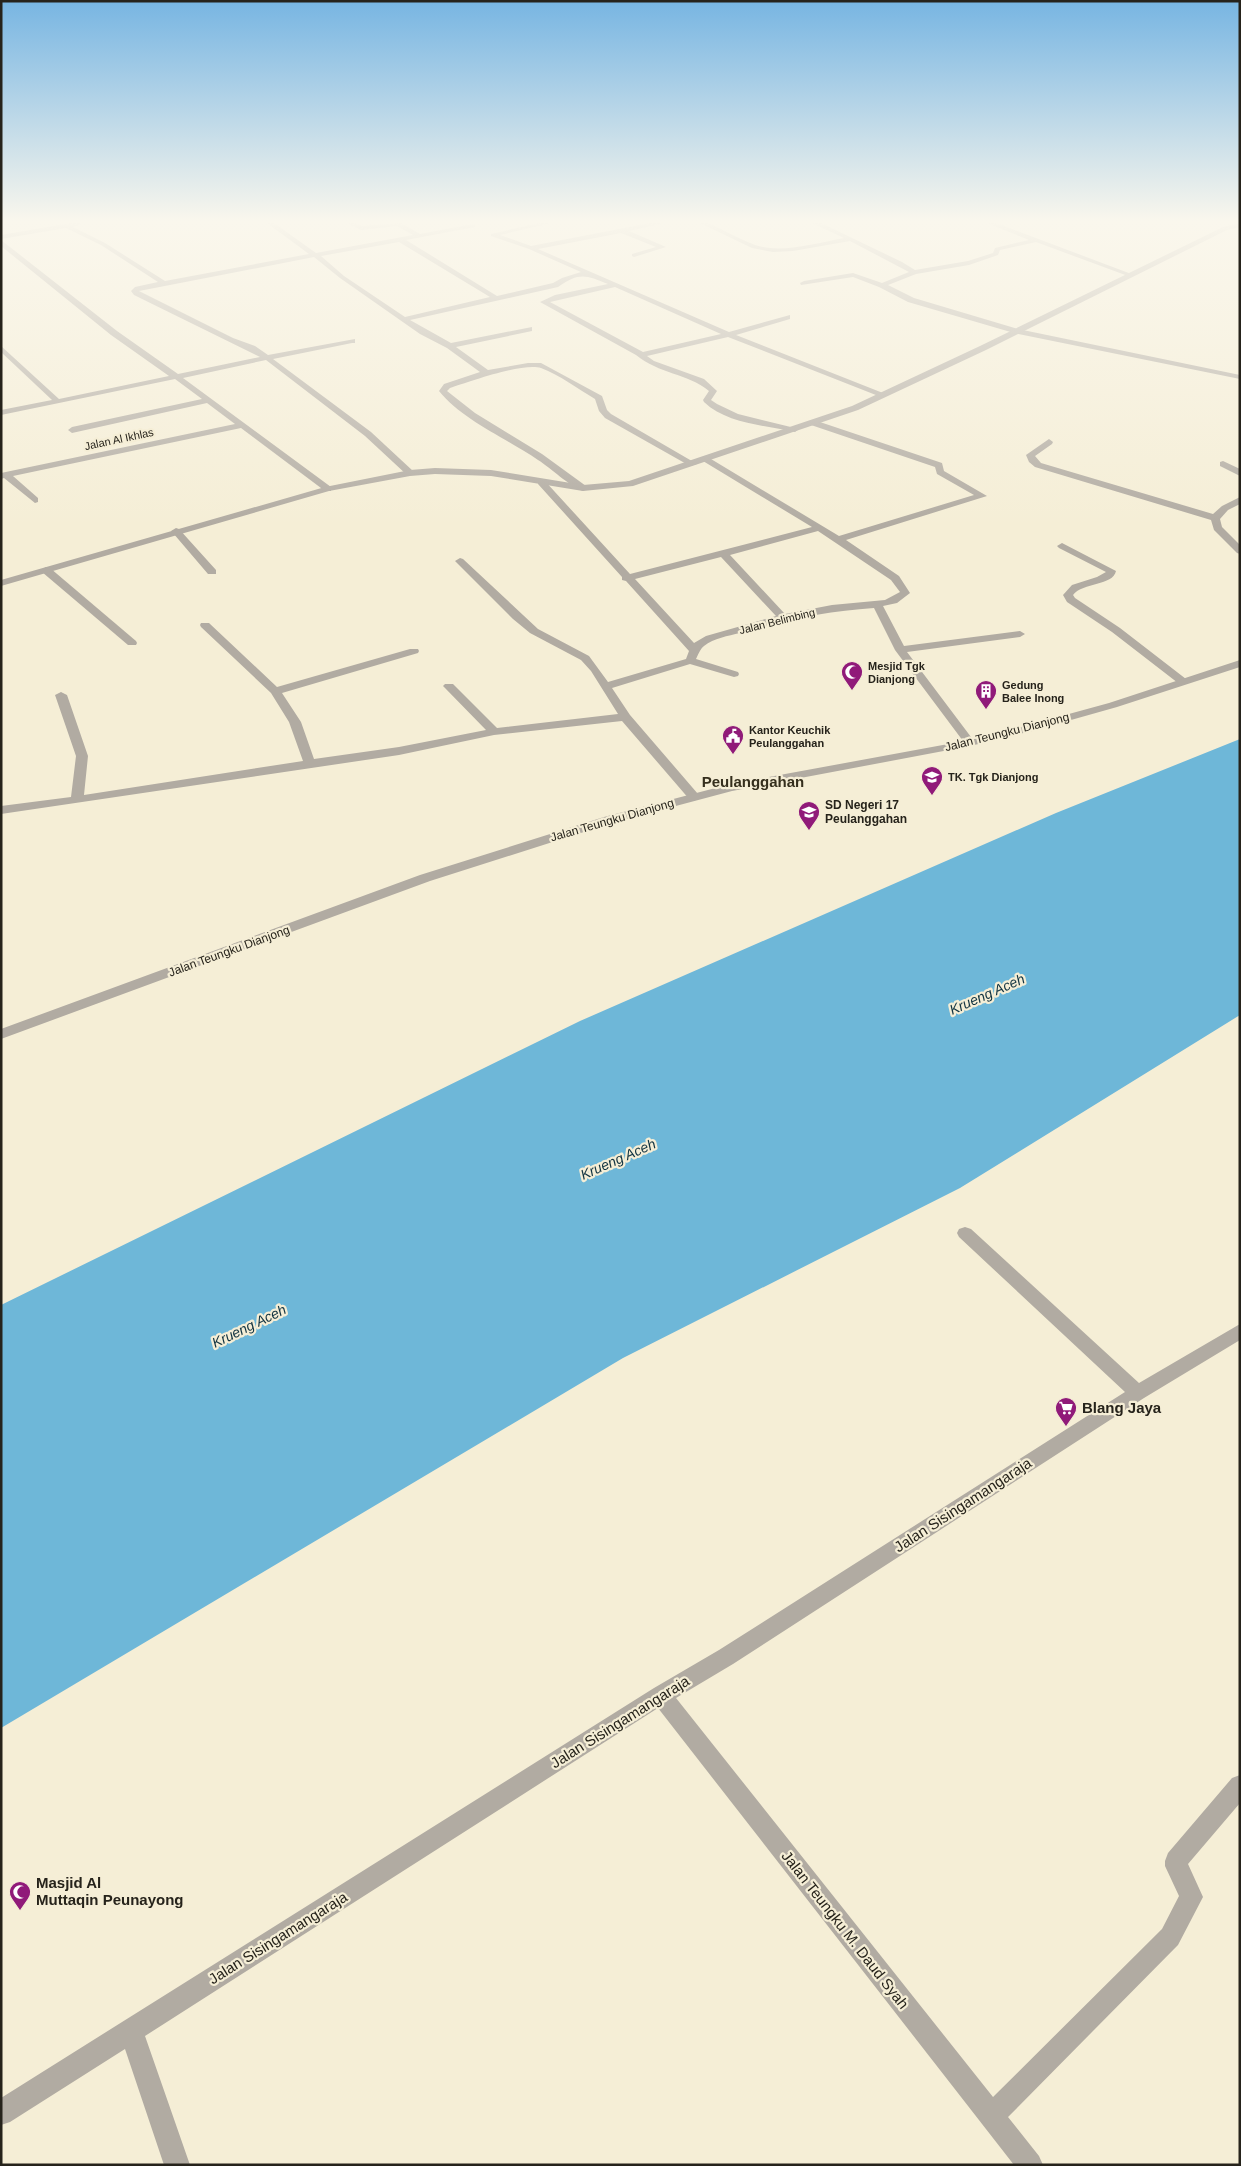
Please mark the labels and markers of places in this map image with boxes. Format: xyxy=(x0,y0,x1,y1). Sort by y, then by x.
mosque icon: Mesjid Tgk Dianjong xyxy=(840,660,864,691)
place label: Mesjid Tgk Dianjong xyxy=(868,660,926,685)
building icon: Gedung Balee Inong xyxy=(974,679,998,710)
place label: Gedung Balee Inong xyxy=(1002,679,1064,704)
public building icon: Kantor Keuchik Peulanggahan xyxy=(721,724,745,755)
place label: Kantor Keuchik Peulanggahan xyxy=(749,724,831,749)
school or university icon: TK. Tgk Dianjong xyxy=(920,765,944,796)
place label: TK. Tgk Dianjong xyxy=(948,771,1038,783)
place label: SD Negeri 17 Peulanggahan xyxy=(825,798,907,826)
school or university icon: SD Negeri 17 Peulanggahan xyxy=(797,800,821,831)
supermarket icon: Blang Jaya xyxy=(1054,1396,1078,1427)
place label: Blang Jaya xyxy=(1082,1399,1162,1416)
place label: Masjid Al Muttaqin Peunayong xyxy=(36,1874,184,1908)
mosque icon: Masjid Al Muttaqin Peunayong xyxy=(8,1880,32,1911)

